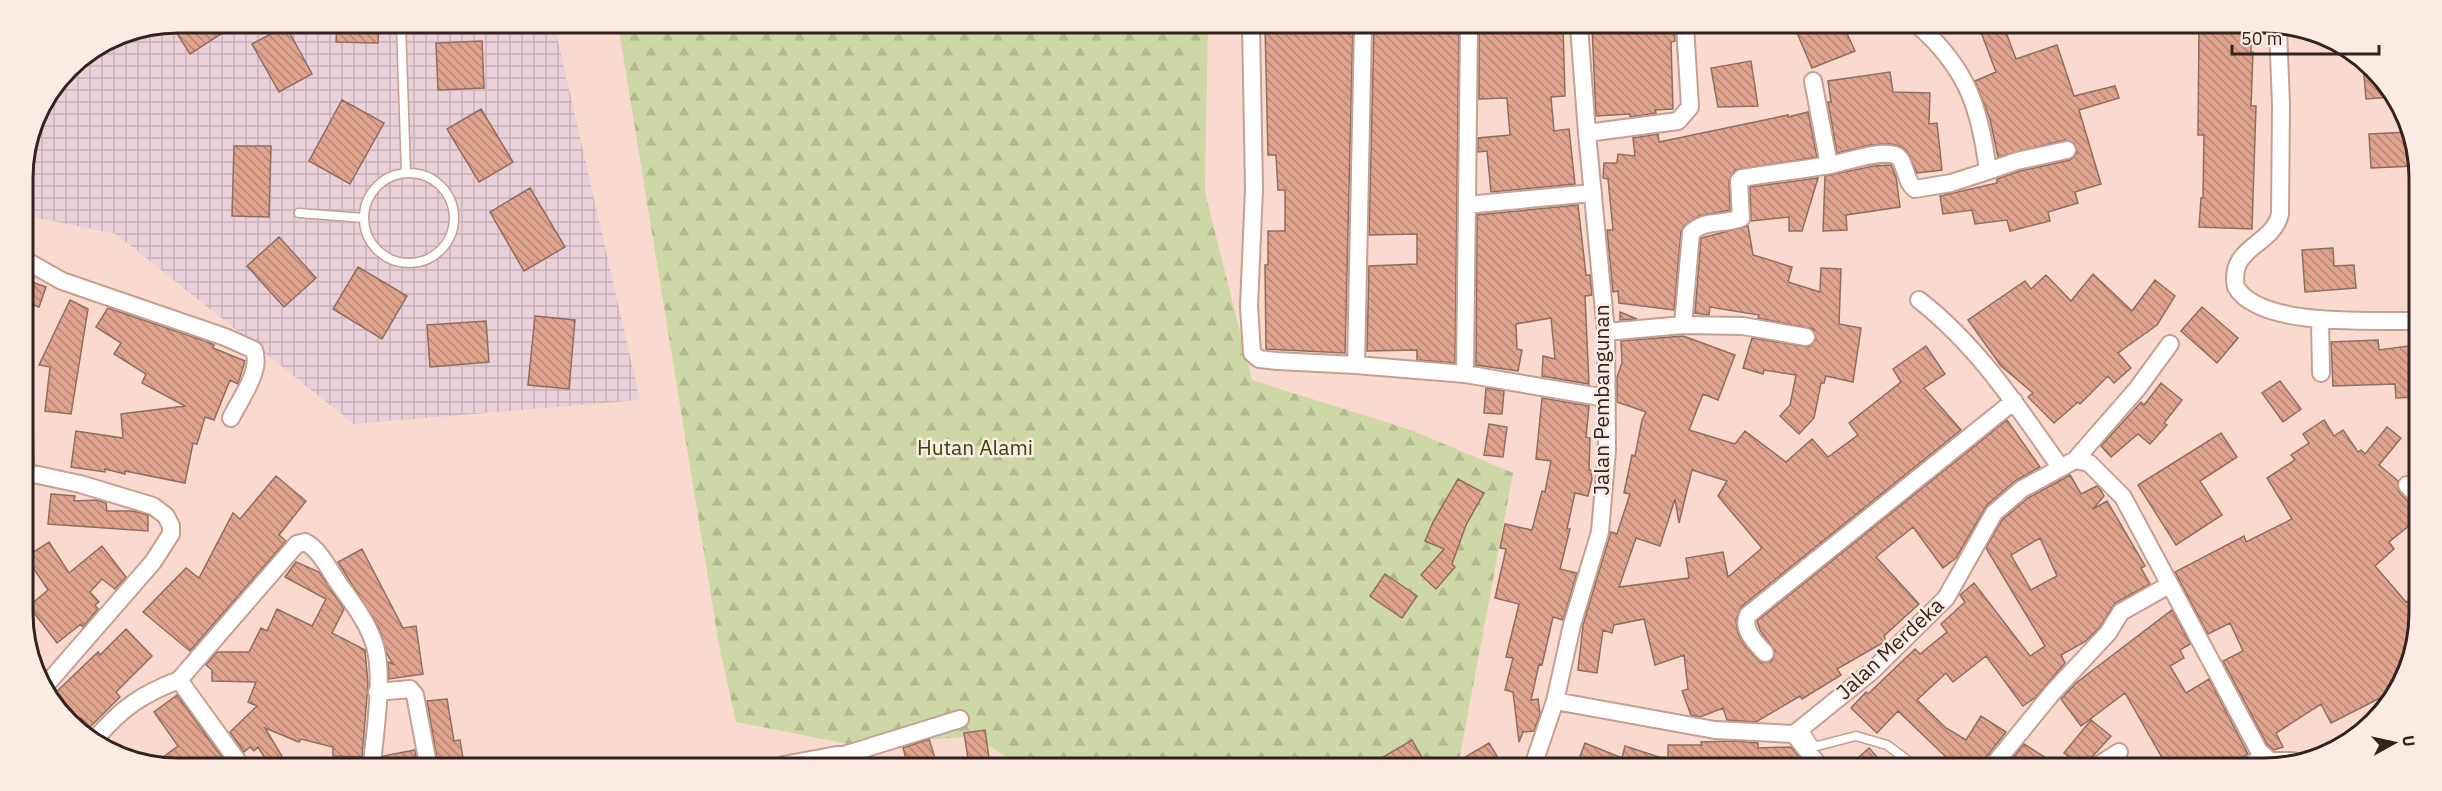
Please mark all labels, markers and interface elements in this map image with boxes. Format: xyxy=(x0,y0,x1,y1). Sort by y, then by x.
scale bar xyxy=(2232,18,2379,56)
text: 50 m xyxy=(2241,27,2283,50)
street label: Jalan Pembangunan xyxy=(1587,304,1615,496)
park label: Hutan Alami xyxy=(917,433,1033,461)
street label: Jalan Merdeka xyxy=(1829,591,1949,705)
north arrow xyxy=(2364,713,2424,773)
text: U xyxy=(2398,734,2420,748)

